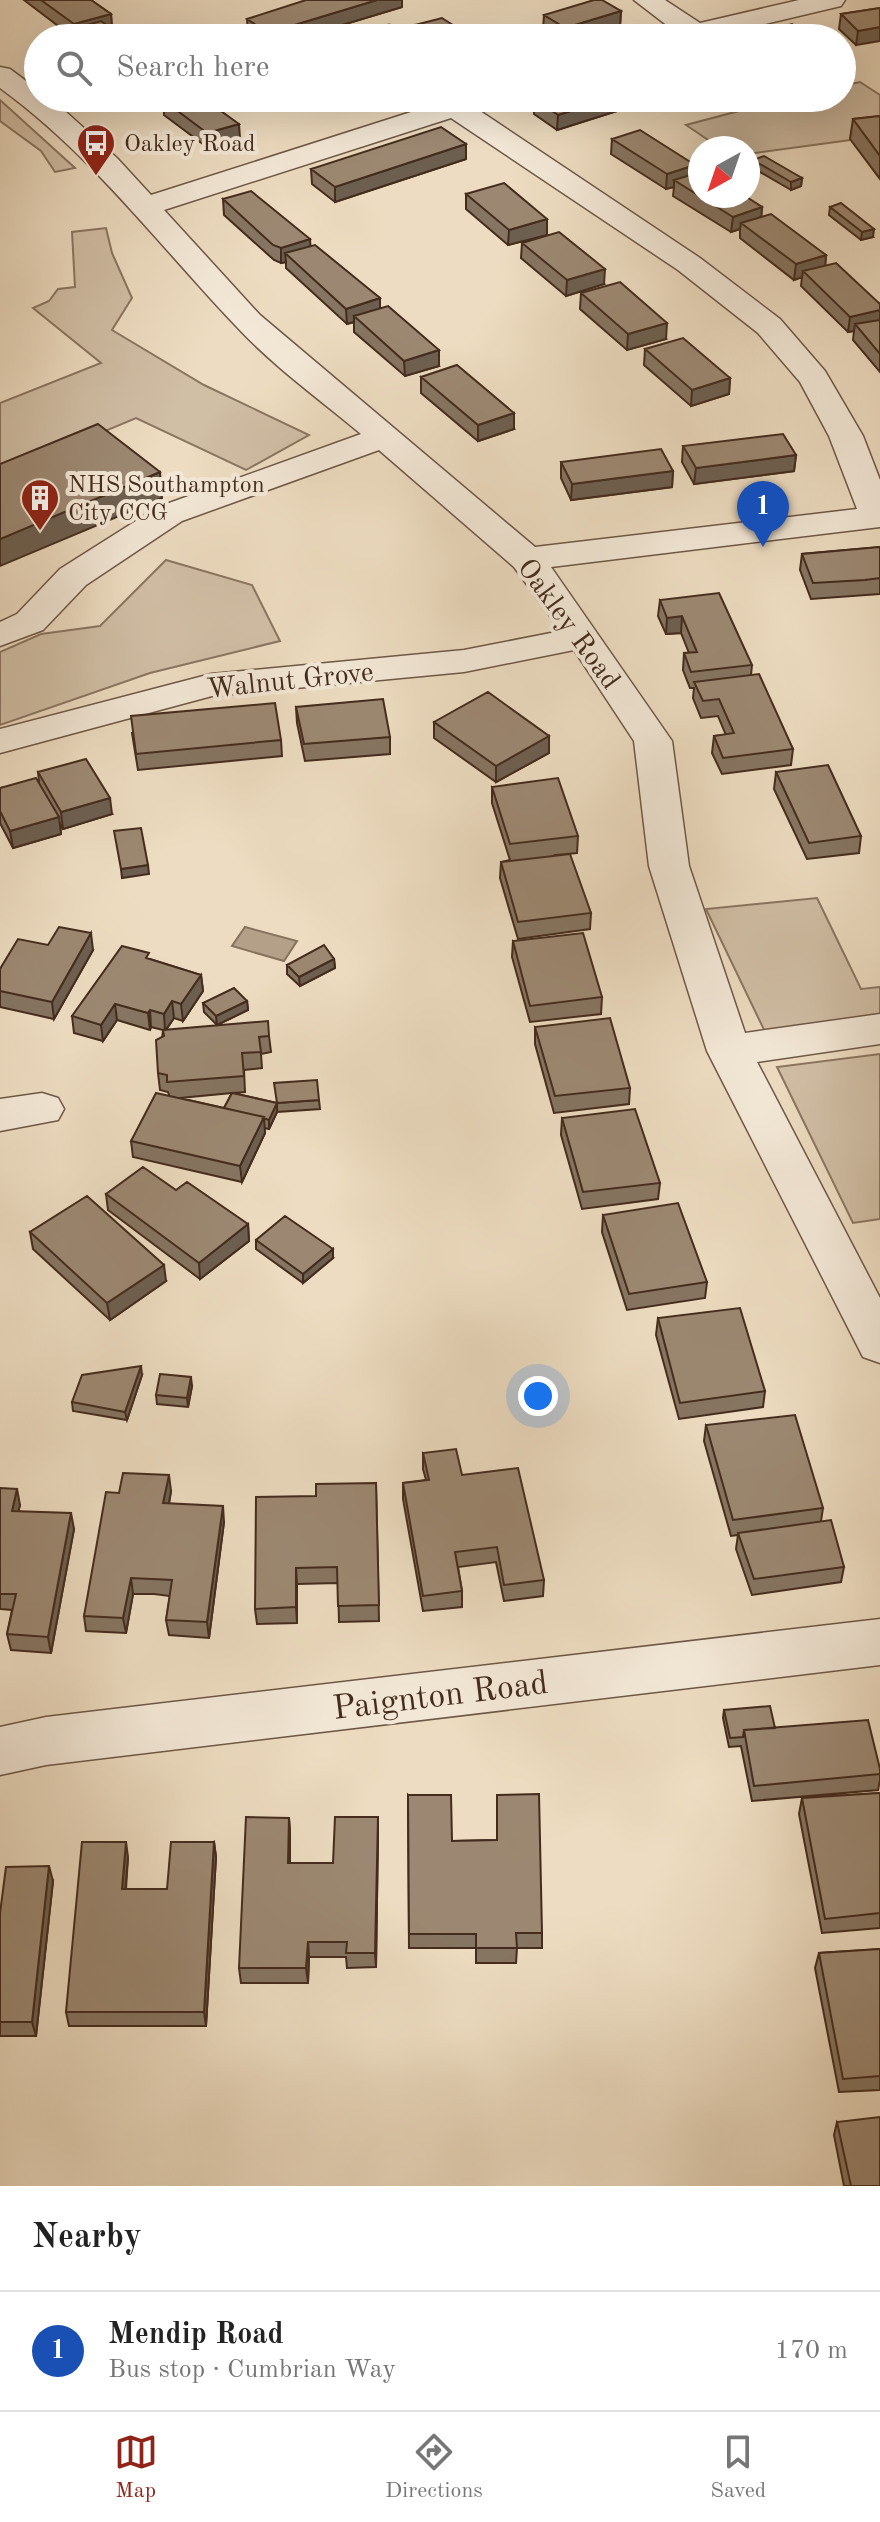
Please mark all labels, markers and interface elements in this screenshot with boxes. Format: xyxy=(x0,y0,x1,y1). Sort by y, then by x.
search box xyxy=(24,24,856,112)
icon: search xyxy=(52,46,96,90)
text: Search here xyxy=(116,53,270,83)
bus stop icon: Oakley Road xyxy=(75,122,117,177)
place label: Oakley Road xyxy=(124,133,256,157)
north arrow xyxy=(688,136,760,208)
place label: NHS Southampton City CCG xyxy=(68,474,265,526)
building icon: NHS Southampton City CCG xyxy=(19,477,61,532)
pin: 1 xyxy=(737,481,789,547)
street label: Oakley Road xyxy=(511,554,624,695)
street label: Walnut Grove xyxy=(206,659,375,705)
your location xyxy=(518,1376,558,1416)
street label: Paignton Road xyxy=(331,1667,550,1727)
text: Nearby xyxy=(32,2221,142,2255)
text: Mendip Road xyxy=(108,2320,284,2350)
text: 1 xyxy=(50,2338,66,2364)
text: 170 m xyxy=(775,2338,848,2364)
text: Bus stop · Cumbrian Way xyxy=(108,2357,396,2383)
tab: Map xyxy=(114,2430,158,2505)
tab: Directions xyxy=(385,2430,483,2505)
tab: Saved xyxy=(710,2430,766,2505)

